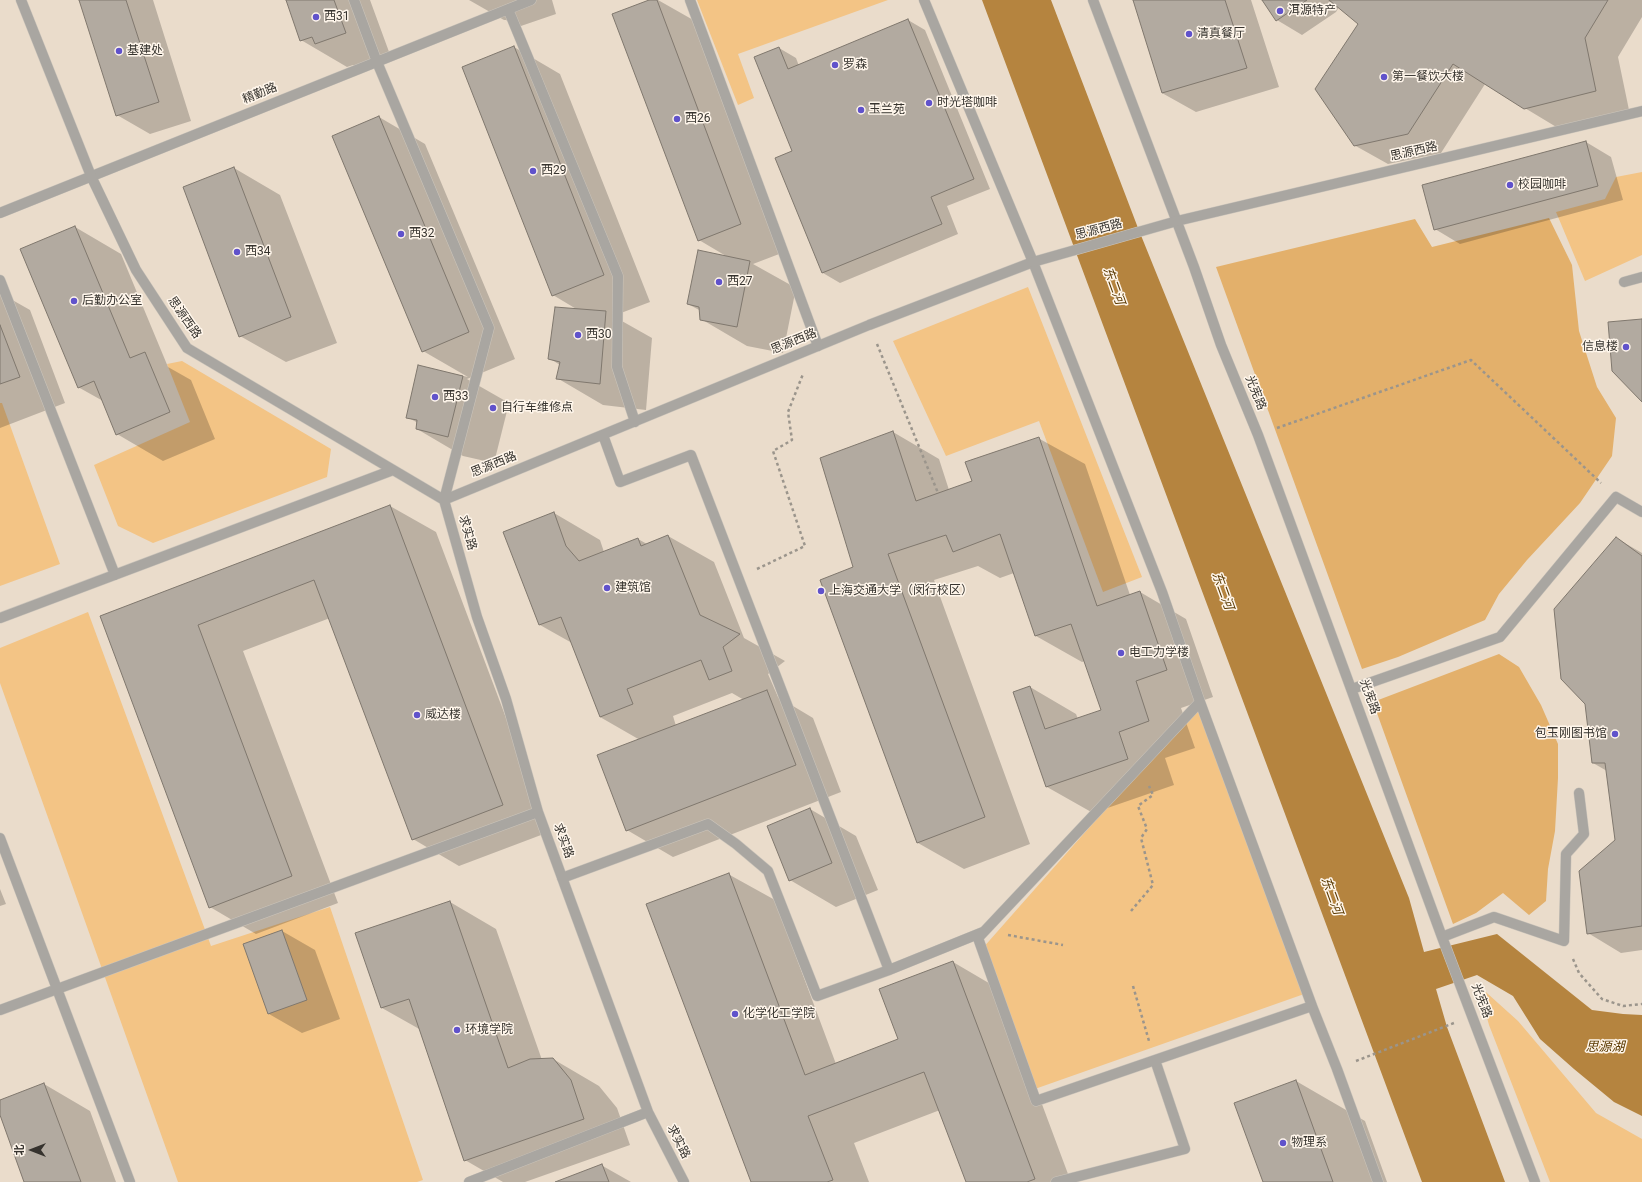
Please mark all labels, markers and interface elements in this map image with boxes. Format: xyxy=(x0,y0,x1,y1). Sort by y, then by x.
place label: 洱源特产 xyxy=(1288,4,1336,18)
marker: 洱源特产 xyxy=(1275,6,1285,16)
place label: 西31 xyxy=(324,10,349,24)
marker: 西31 xyxy=(311,12,321,22)
place label: 清真餐厅 xyxy=(1197,27,1245,41)
marker: 清真餐厅 xyxy=(1184,29,1194,39)
place label: 基建处 xyxy=(127,44,163,58)
marker: 基建处 xyxy=(114,46,124,56)
place label: 罗森 xyxy=(843,58,867,72)
marker: 罗森 xyxy=(830,60,840,70)
place label: 第一餐饮大楼 xyxy=(1392,70,1464,84)
marker: 第一餐饮大楼 xyxy=(1379,72,1389,82)
street label: 精勤路 xyxy=(241,81,279,107)
place label: 时光塔咖啡 xyxy=(937,96,997,110)
marker: 时光塔咖啡 xyxy=(924,98,934,108)
place label: 玉兰苑 xyxy=(869,103,905,117)
marker: 玉兰苑 xyxy=(856,105,866,115)
place label: 西26 xyxy=(685,112,710,126)
marker: 西26 xyxy=(672,114,682,124)
street label: 思源西路 xyxy=(1389,140,1439,164)
place label: 西29 xyxy=(541,164,566,178)
marker: 西29 xyxy=(528,166,538,176)
place label: 校园咖啡 xyxy=(1518,178,1566,192)
marker: 校园咖啡 xyxy=(1505,180,1515,190)
street label: 思源西路 xyxy=(1074,217,1124,243)
place label: 西32 xyxy=(409,227,434,241)
marker: 西32 xyxy=(396,229,406,239)
place label: 西34 xyxy=(245,245,270,259)
marker: 西34 xyxy=(232,247,242,257)
water label: 东二河 xyxy=(1099,265,1127,307)
place label: 西27 xyxy=(727,275,752,289)
marker: 西27 xyxy=(714,277,724,287)
place label: 后勤办公室 xyxy=(82,294,142,308)
street label: 思源西路 xyxy=(164,294,204,342)
marker: 后勤办公室 xyxy=(69,296,79,306)
street label: 思源西路 xyxy=(769,326,819,358)
place label: 西30 xyxy=(586,328,611,342)
marker: 西30 xyxy=(573,330,583,340)
place label: 信息楼 xyxy=(1582,340,1618,354)
marker: 信息楼 xyxy=(1621,342,1631,352)
street label: 光宪路 xyxy=(1242,374,1268,412)
place label: 西33 xyxy=(443,390,468,404)
marker: 西33 xyxy=(430,392,440,402)
place label: 自行车维修点 xyxy=(501,401,573,415)
marker: 自行车维修点 xyxy=(488,403,498,413)
street label: 思源西路 xyxy=(469,449,519,481)
street label: 求实路 xyxy=(455,514,479,552)
water label: 东二河 xyxy=(1208,570,1236,612)
place label: 建筑馆 xyxy=(615,581,651,595)
marker: 建筑馆 xyxy=(602,583,612,593)
place label: 上海交通大学（闵行校区） xyxy=(829,584,973,598)
marker: 上海交通大学（闵行校区） xyxy=(816,586,826,596)
place label: 电工力学楼 xyxy=(1129,646,1189,660)
marker: 电工力学楼 xyxy=(1116,648,1126,658)
street label: 光宪路 xyxy=(1356,678,1382,716)
place label: 威达楼 xyxy=(425,708,461,722)
marker: 威达楼 xyxy=(412,710,422,720)
place label: 包玉刚图书馆 xyxy=(1535,727,1607,741)
marker: 包玉刚图书馆 xyxy=(1610,729,1620,739)
street label: 求实路 xyxy=(550,822,576,860)
water label: 东二河 xyxy=(1317,875,1345,917)
street label: 光宪路 xyxy=(1468,982,1494,1020)
place label: 化学化工学院 xyxy=(743,1007,815,1021)
marker: 化学化工学院 xyxy=(730,1009,740,1019)
place label: 环境学院 xyxy=(465,1023,513,1037)
marker: 环境学院 xyxy=(452,1025,462,1035)
water label: 思源湖 xyxy=(1586,1040,1624,1056)
street label: 求实路 xyxy=(663,1123,693,1161)
north arrow xyxy=(12,1130,52,1170)
place label: 物理系 xyxy=(1291,1136,1327,1150)
marker: 物理系 xyxy=(1278,1138,1288,1148)
text: 北 xyxy=(13,1145,26,1156)

